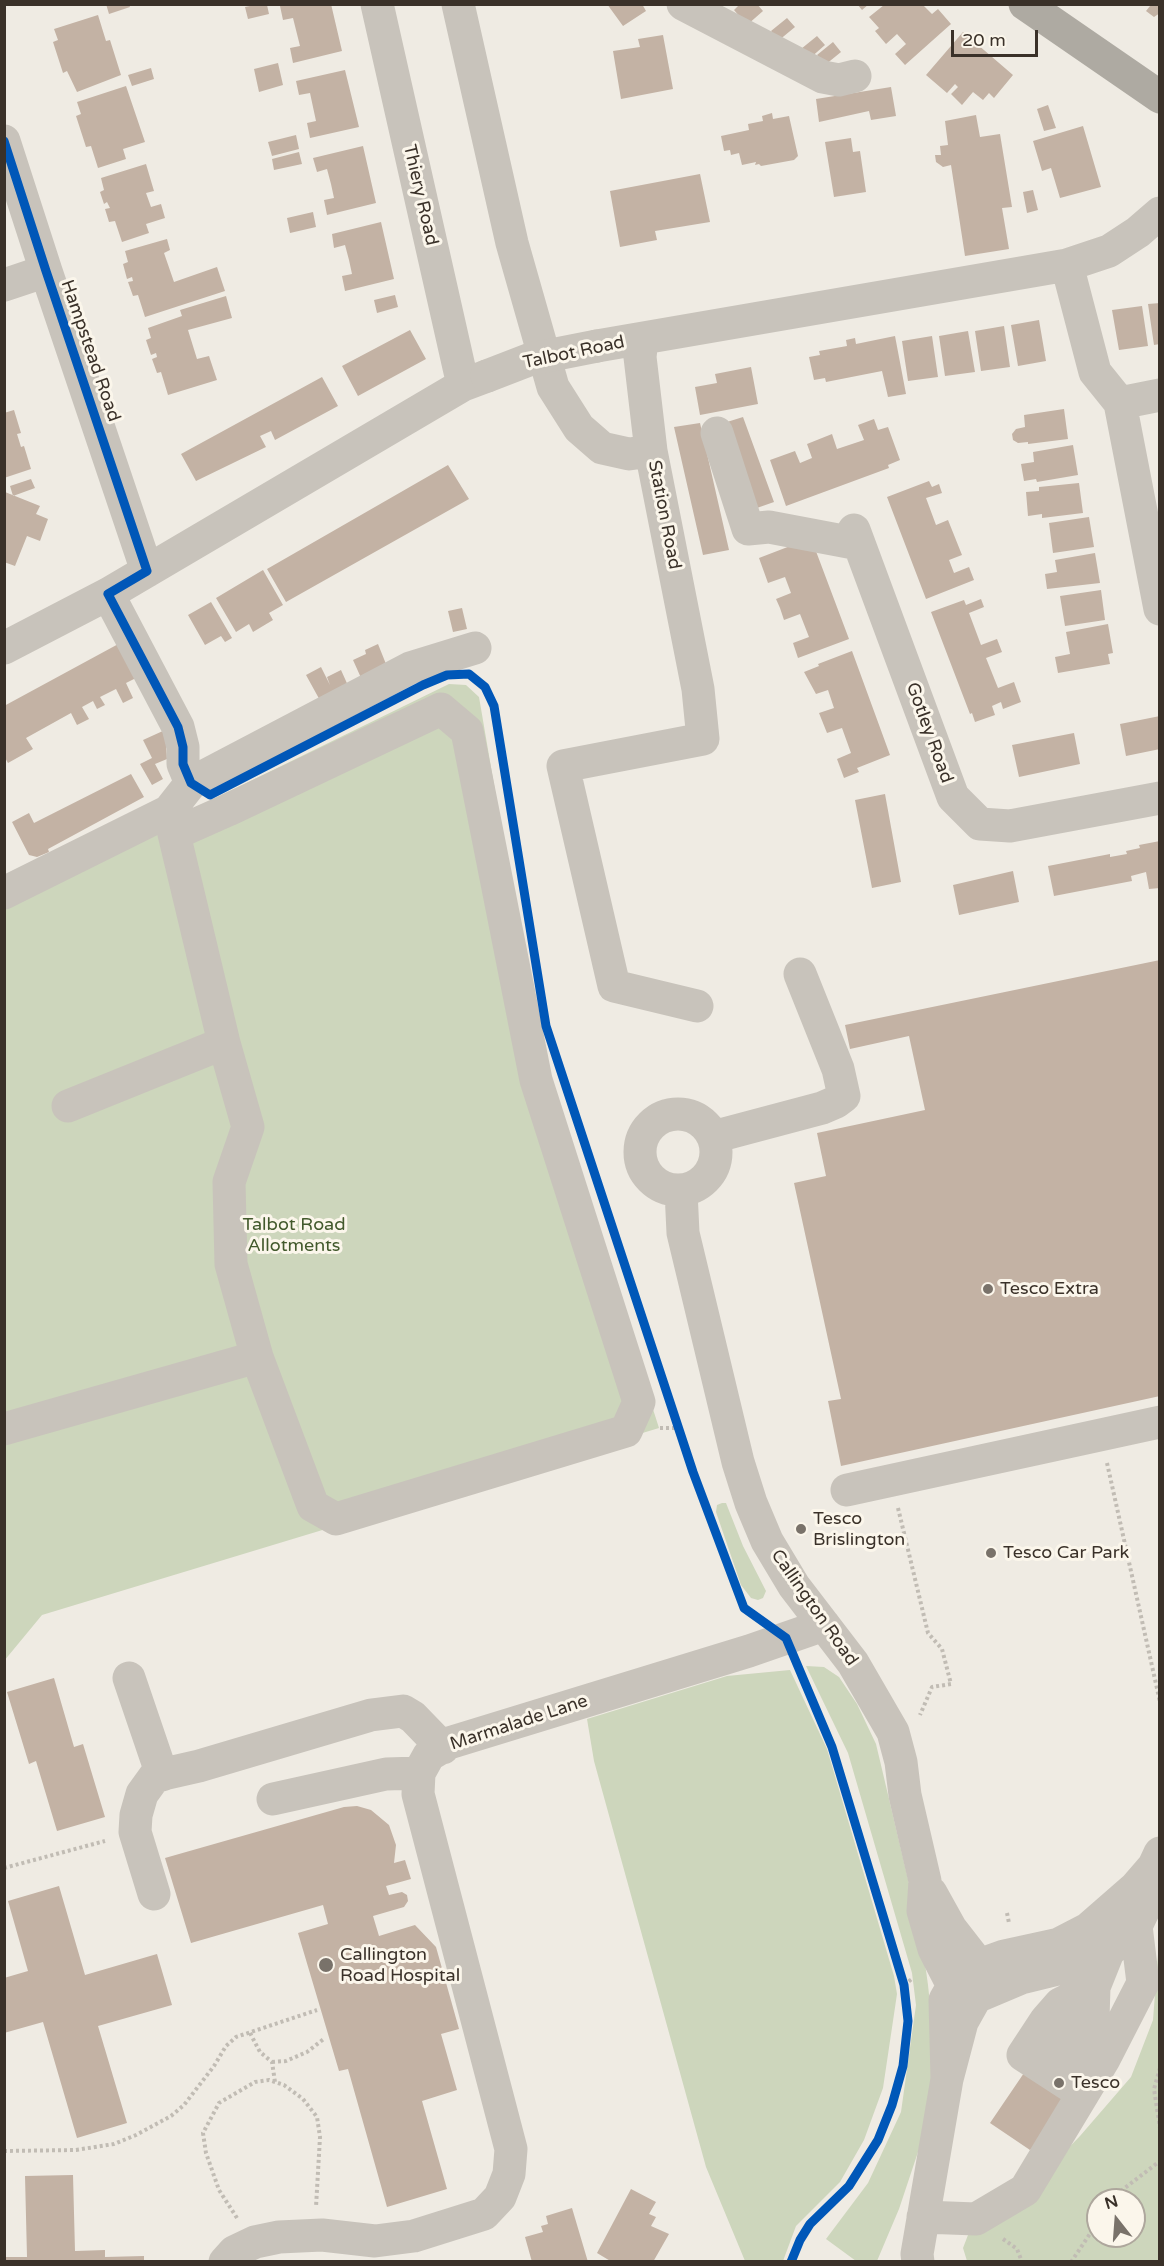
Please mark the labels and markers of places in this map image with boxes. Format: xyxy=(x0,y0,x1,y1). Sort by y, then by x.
place label: Tesco Extra xyxy=(1000,1278,1099,1300)
marker: Tesco Extra xyxy=(981,1282,995,1296)
place label: Tesco Brislington xyxy=(813,1508,905,1550)
marker: Tesco Brislington xyxy=(794,1522,808,1536)
place label: Tesco Car Park xyxy=(1003,1542,1129,1564)
marker: Tesco Car Park xyxy=(984,1546,998,1560)
place label: Callington Road Hospital xyxy=(340,1944,460,1986)
marker: Callington Road Hospital xyxy=(317,1956,335,1974)
place label: Tesco xyxy=(1071,2072,1120,2094)
marker: Tesco xyxy=(1052,2076,1066,2090)

